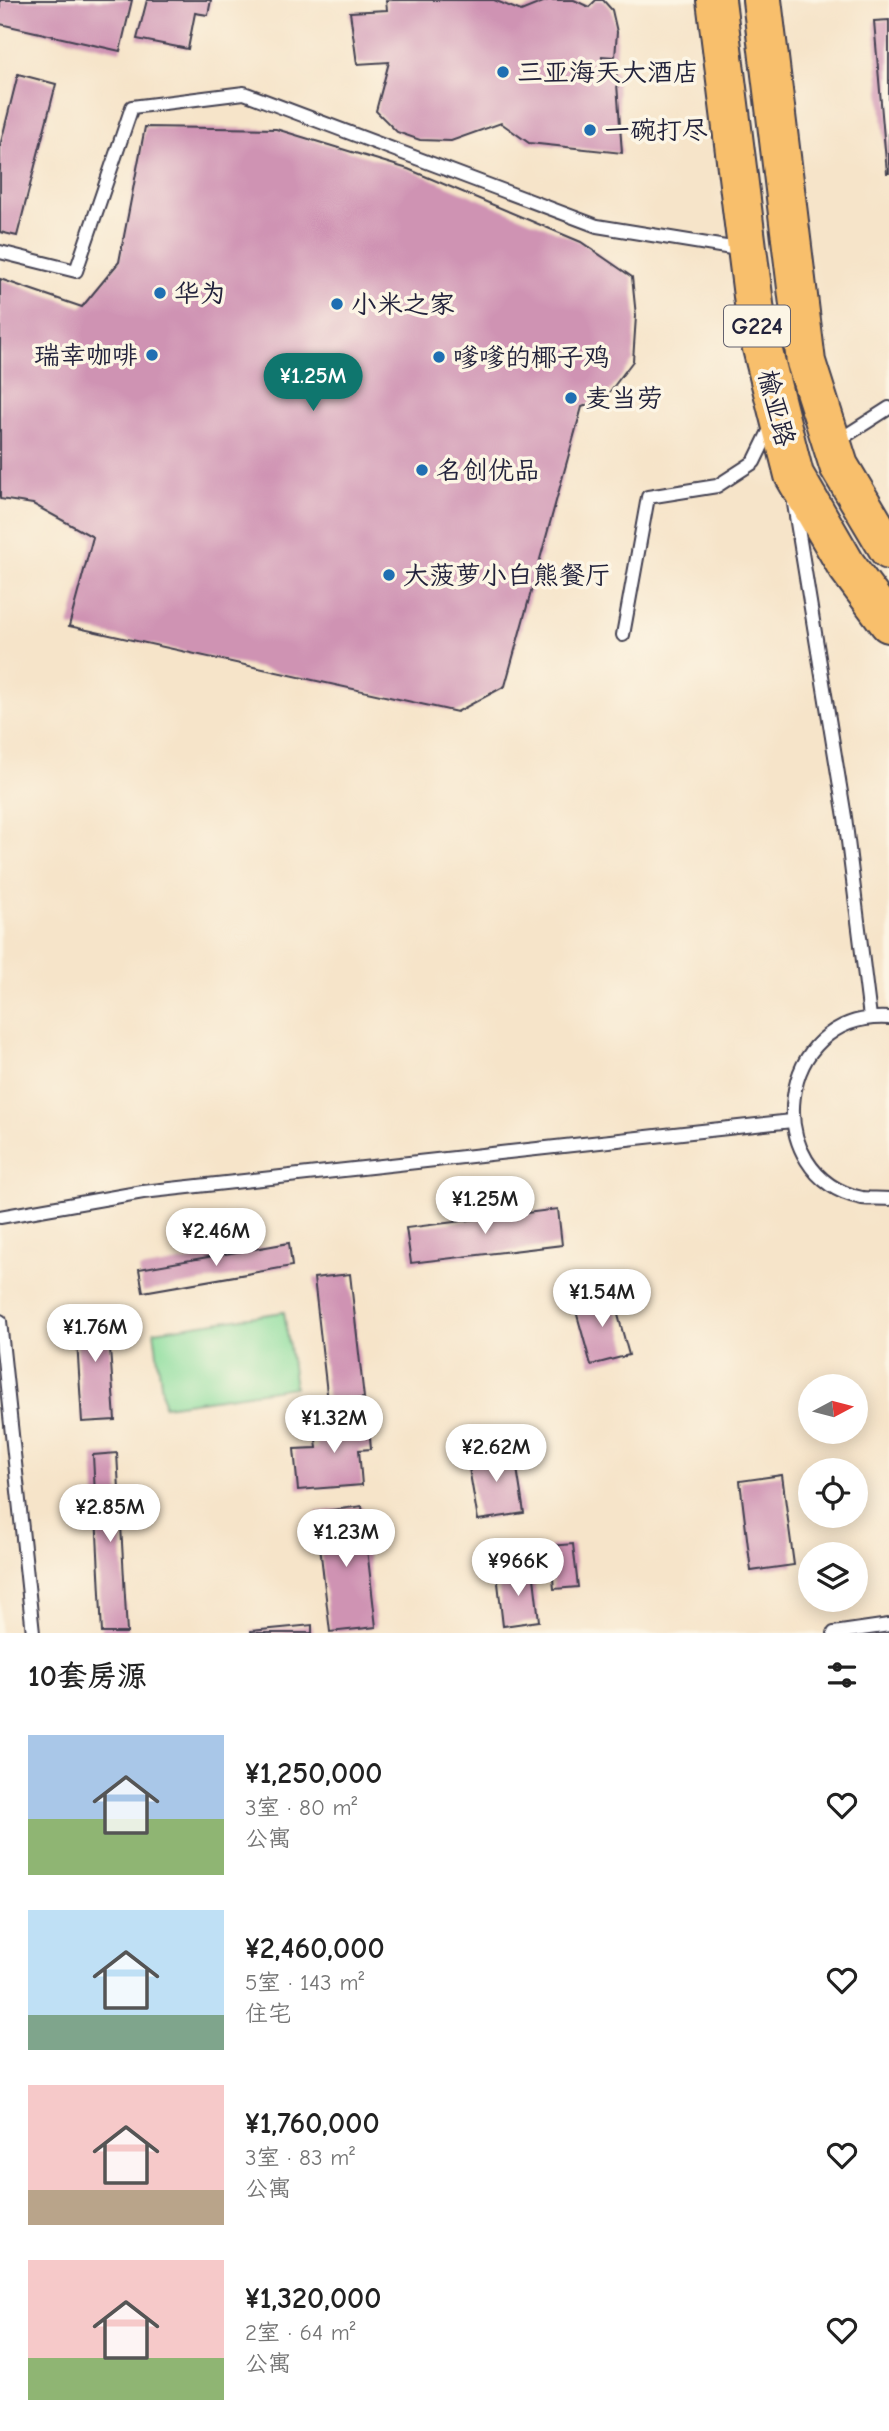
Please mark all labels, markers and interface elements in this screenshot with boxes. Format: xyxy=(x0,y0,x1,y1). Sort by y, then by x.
place label: 三亚海天大酒店 xyxy=(517,58,699,88)
marker: 三亚海天大酒店 xyxy=(495,64,511,80)
place label: 一碗打尽 xyxy=(604,116,708,146)
marker: 一碗打尽 xyxy=(582,122,598,138)
place label: 华为 xyxy=(174,279,226,309)
marker: 华为 xyxy=(152,285,168,301)
place label: 小米之家 xyxy=(351,290,455,320)
marker: 小米之家 xyxy=(329,296,345,312)
road number: G224 xyxy=(724,306,790,346)
place label: 瑞幸咖啡 xyxy=(34,341,138,371)
place label: 嗲嗲的椰子鸡 xyxy=(453,343,609,373)
marker: 瑞幸咖啡 xyxy=(144,347,160,363)
marker: 嗲嗲的椰子鸡 xyxy=(431,349,447,365)
pin: ¥1.25M xyxy=(256,354,370,413)
text: ¥1.25M xyxy=(280,362,346,389)
street label: 榆亚路 xyxy=(752,367,800,450)
place label: 麦当劳 xyxy=(585,384,663,414)
marker: 麦当劳 xyxy=(563,390,579,406)
place label: 名创优品 xyxy=(436,456,540,486)
marker: 名创优品 xyxy=(414,462,430,478)
place label: 大菠萝小白熊餐厅 xyxy=(403,561,611,591)
marker: 大菠萝小白熊餐厅 xyxy=(381,567,397,583)
pin: ¥1.25M xyxy=(428,1176,542,1236)
text: ¥1.25M xyxy=(452,1185,518,1212)
pin: ¥2.46M xyxy=(159,1208,273,1268)
text: ¥2.46M xyxy=(182,1217,250,1244)
pin: ¥1.54M xyxy=(545,1270,659,1329)
text: ¥1.54M xyxy=(569,1278,635,1305)
pin: ¥1.76M xyxy=(38,1304,152,1364)
text: ¥1.76M xyxy=(63,1313,127,1340)
north arrow xyxy=(798,1374,868,1444)
map controls xyxy=(798,1374,868,1612)
pin: ¥1.32M xyxy=(277,1396,391,1455)
text: ¥1.32M xyxy=(301,1404,367,1431)
pin: ¥2.62M xyxy=(439,1424,553,1484)
text: ¥2.62M xyxy=(462,1433,530,1460)
button: locate xyxy=(798,1458,868,1528)
pin: ¥2.85M xyxy=(53,1484,167,1544)
text: ¥2.85M xyxy=(75,1493,145,1520)
pin: ¥1.23M xyxy=(289,1510,403,1569)
text: ¥1.23M xyxy=(313,1518,379,1545)
pin: ¥966K xyxy=(469,1538,567,1598)
button: layers xyxy=(798,1542,868,1612)
text: ¥966K xyxy=(488,1547,548,1574)
icon: filters xyxy=(823,1656,861,1694)
text: 10套房源 xyxy=(28,1659,147,1694)
text: ¥1,250,000 xyxy=(245,1756,383,1791)
icon: home xyxy=(84,1763,168,1847)
icon: heart xyxy=(823,1786,861,1824)
text: 3室 · 80 m² xyxy=(245,1794,357,1821)
text: 公寓 xyxy=(245,1825,291,1852)
text: ¥2,460,000 xyxy=(245,1931,385,1966)
icon: home xyxy=(84,1938,168,2022)
icon: heart xyxy=(823,1961,861,1999)
text: 5室 · 143 m² xyxy=(245,1969,364,1996)
text: 住宅 xyxy=(245,2000,291,2027)
text: ¥1,760,000 xyxy=(245,2106,380,2141)
icon: home xyxy=(84,2113,168,2197)
icon: heart xyxy=(823,2136,861,2174)
text: 3室 · 83 m² xyxy=(245,2144,355,2171)
text: 公寓 xyxy=(245,2175,291,2202)
text: ¥1,320,000 xyxy=(245,2281,381,2316)
icon: home xyxy=(84,2288,168,2372)
icon: heart xyxy=(823,2311,861,2349)
text: 2室 · 64 m² xyxy=(245,2319,355,2346)
text: 公寓 xyxy=(245,2350,291,2377)

